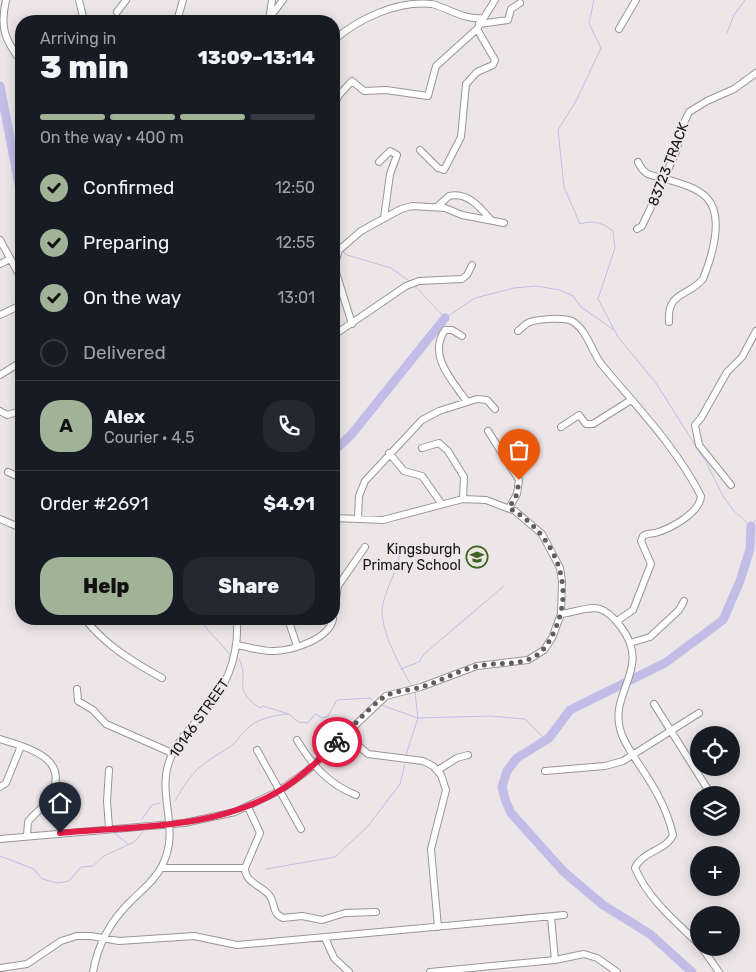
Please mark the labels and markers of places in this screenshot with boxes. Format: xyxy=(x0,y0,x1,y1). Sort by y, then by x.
pin xyxy=(498,429,540,480)
place label: Kingsburgh Primary School xyxy=(363,541,461,574)
school or university icon: Kingsburgh Primary School xyxy=(465,545,489,569)
pin xyxy=(39,782,81,833)

